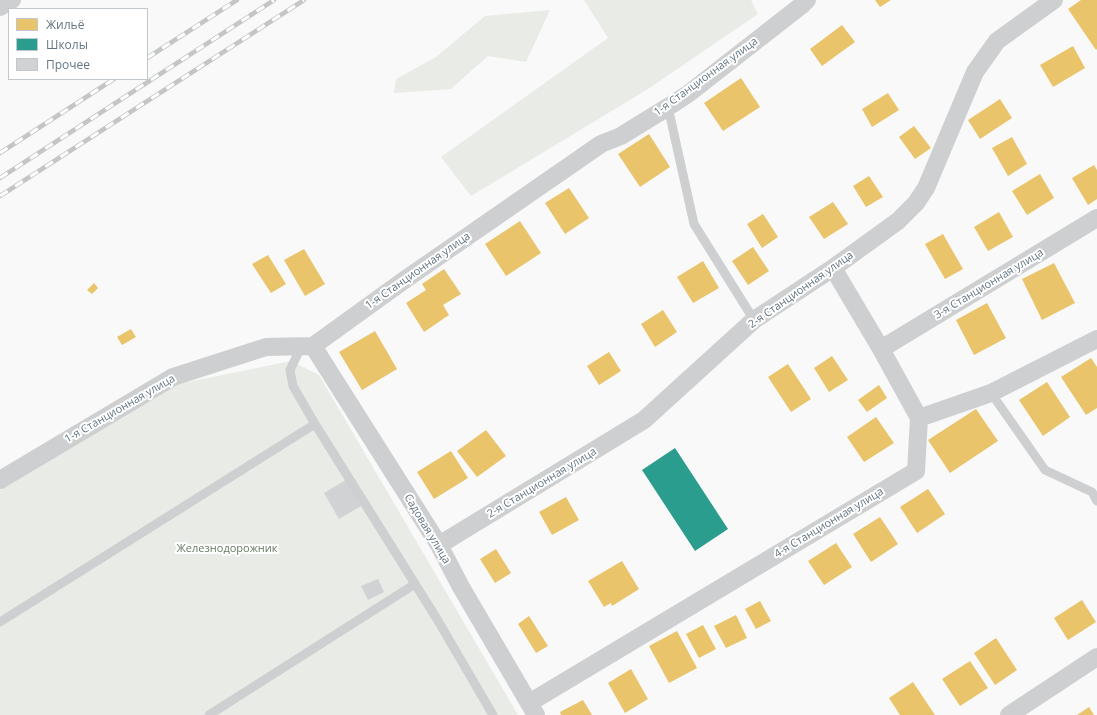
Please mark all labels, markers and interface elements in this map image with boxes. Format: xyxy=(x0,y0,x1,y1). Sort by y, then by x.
legend xyxy=(8,8,148,80)
text: Жильё xyxy=(46,16,84,33)
street label: 1-я Станционная улица xyxy=(651,35,761,119)
text: Школы xyxy=(46,36,88,53)
text: Прочее xyxy=(46,56,90,73)
street label: 1-я Станционная улица xyxy=(363,230,473,312)
street label: 3-я Станционная улица xyxy=(932,246,1046,322)
street label: 2-я Станционная улица xyxy=(746,249,856,331)
street label: 1-я Станционная улица xyxy=(62,372,178,446)
street label: 2-я Станционная улица xyxy=(485,445,599,521)
street label: 4-я Станционная улица xyxy=(772,485,886,561)
street label: Садовая улица xyxy=(401,492,453,566)
park label: Железнодорожник xyxy=(177,542,277,556)

